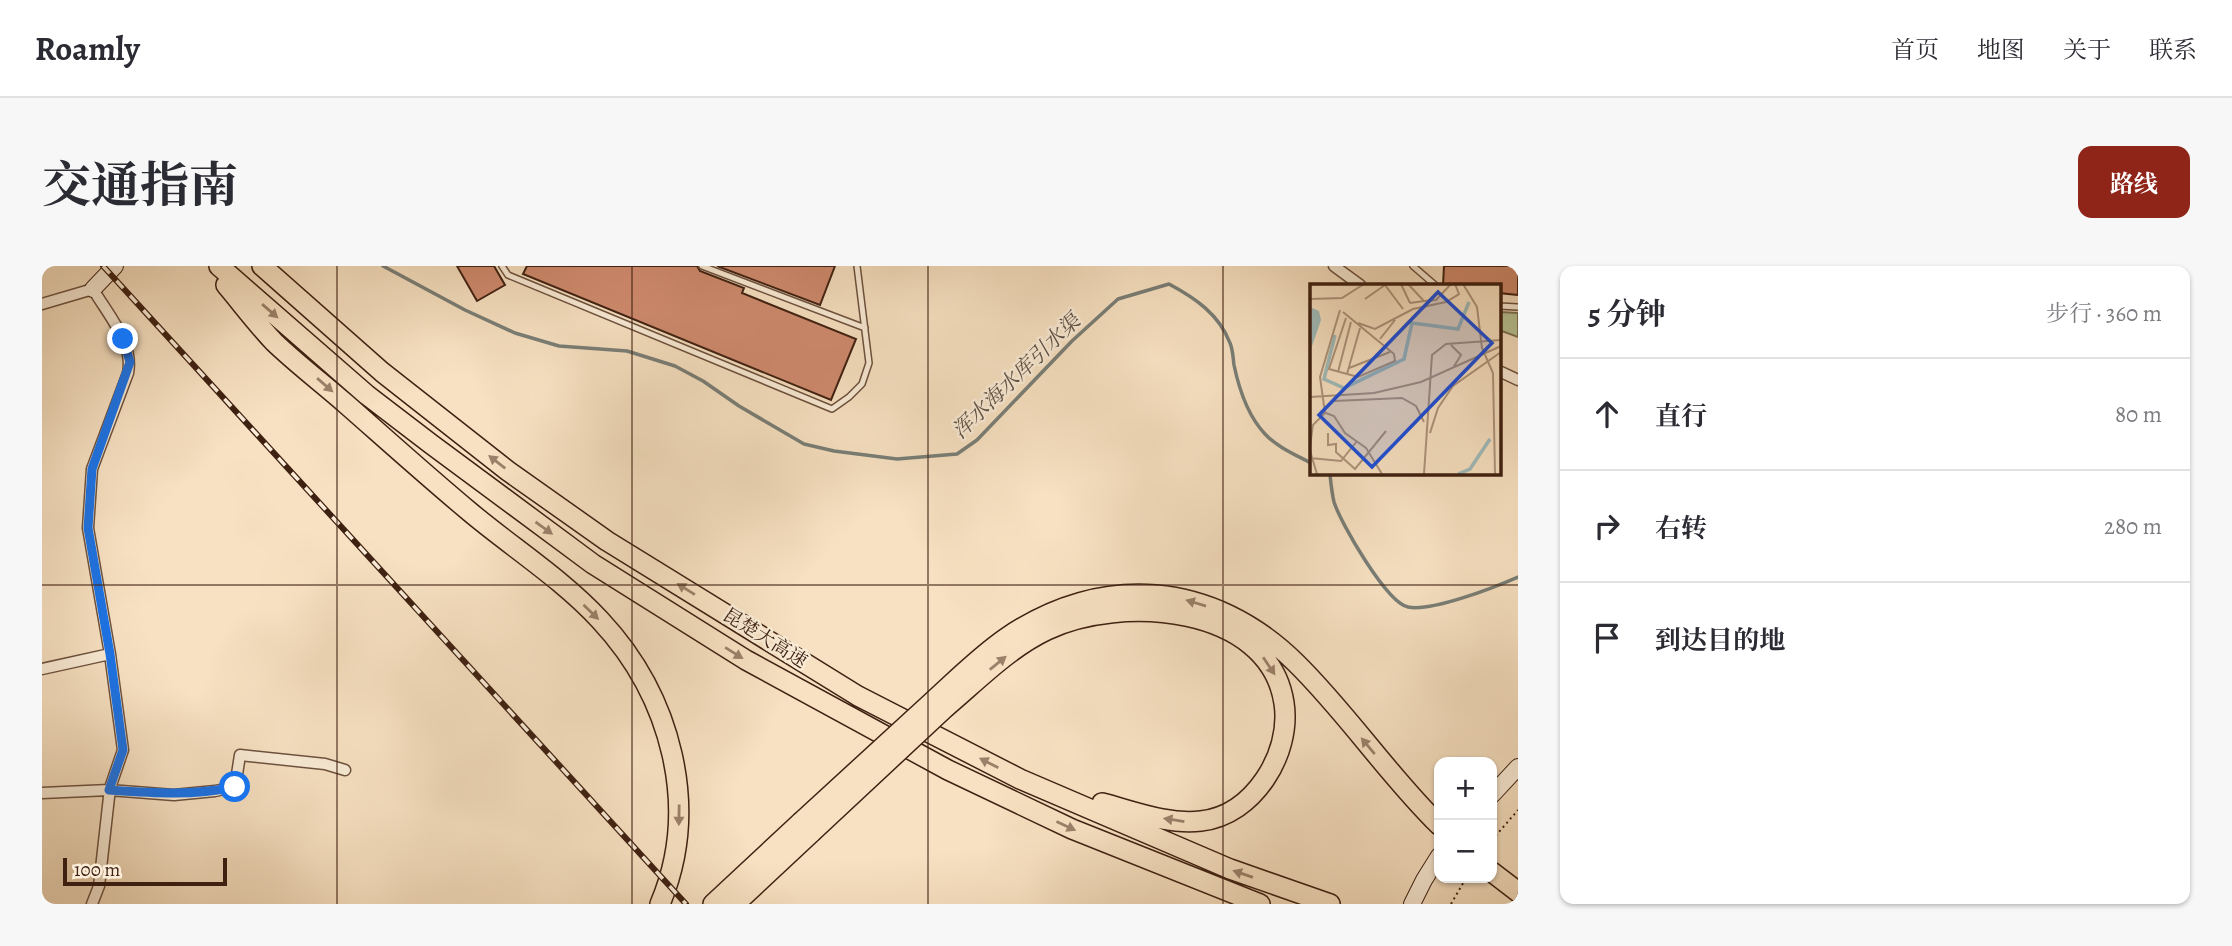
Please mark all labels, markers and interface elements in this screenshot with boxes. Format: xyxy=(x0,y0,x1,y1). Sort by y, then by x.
text: Roamly xyxy=(35,26,140,71)
text: 首页 xyxy=(1891,34,1939,66)
text: 地图 xyxy=(1977,34,2025,66)
text: 关于 xyxy=(2063,34,2111,66)
text: 联系 xyxy=(2149,34,2197,66)
button: 路线 xyxy=(2078,146,2190,218)
text: 交通指南 xyxy=(42,152,238,219)
inset map xyxy=(1310,284,1500,474)
text: 5 分钟 xyxy=(1588,294,1666,334)
text: 步行 · 360 m xyxy=(2046,298,2162,329)
one-way arrow xyxy=(262,303,279,318)
water label: 浑水海水库引水渠 xyxy=(946,305,1088,444)
route end xyxy=(107,323,138,354)
one-way arrow xyxy=(316,377,333,392)
icon: ahead xyxy=(1588,395,1626,433)
text: 直行 xyxy=(1655,399,1707,434)
text: 80 m xyxy=(2115,399,2162,430)
one-way arrow xyxy=(489,455,507,470)
icon: right xyxy=(1588,507,1626,545)
text: 右转 xyxy=(1655,511,1707,546)
text: 280 m xyxy=(2104,511,2162,542)
one-way arrow xyxy=(535,521,553,535)
one-way arrow xyxy=(676,583,695,596)
one-way arrow xyxy=(1186,597,1207,607)
street label: 昆楚大高速 xyxy=(718,602,812,674)
one-way arrow xyxy=(582,603,599,619)
icon: arrive xyxy=(1588,619,1626,657)
text: 到达目的地 xyxy=(1655,623,1785,658)
one-way arrow xyxy=(725,647,744,660)
one-way arrow xyxy=(988,656,1006,671)
one-way arrow xyxy=(1262,657,1276,675)
one-way arrow xyxy=(1361,737,1376,754)
map controls xyxy=(1434,757,1497,883)
button: + xyxy=(1434,757,1497,820)
one-way arrow xyxy=(979,758,999,770)
route start xyxy=(219,771,250,802)
one-way arrow xyxy=(674,804,685,826)
one-way arrow xyxy=(1163,814,1185,825)
one-way arrow xyxy=(1056,820,1076,832)
button: − xyxy=(1434,820,1497,883)
scale bar xyxy=(63,855,228,887)
text: 100 m xyxy=(74,857,120,883)
one-way arrow xyxy=(1232,868,1253,879)

